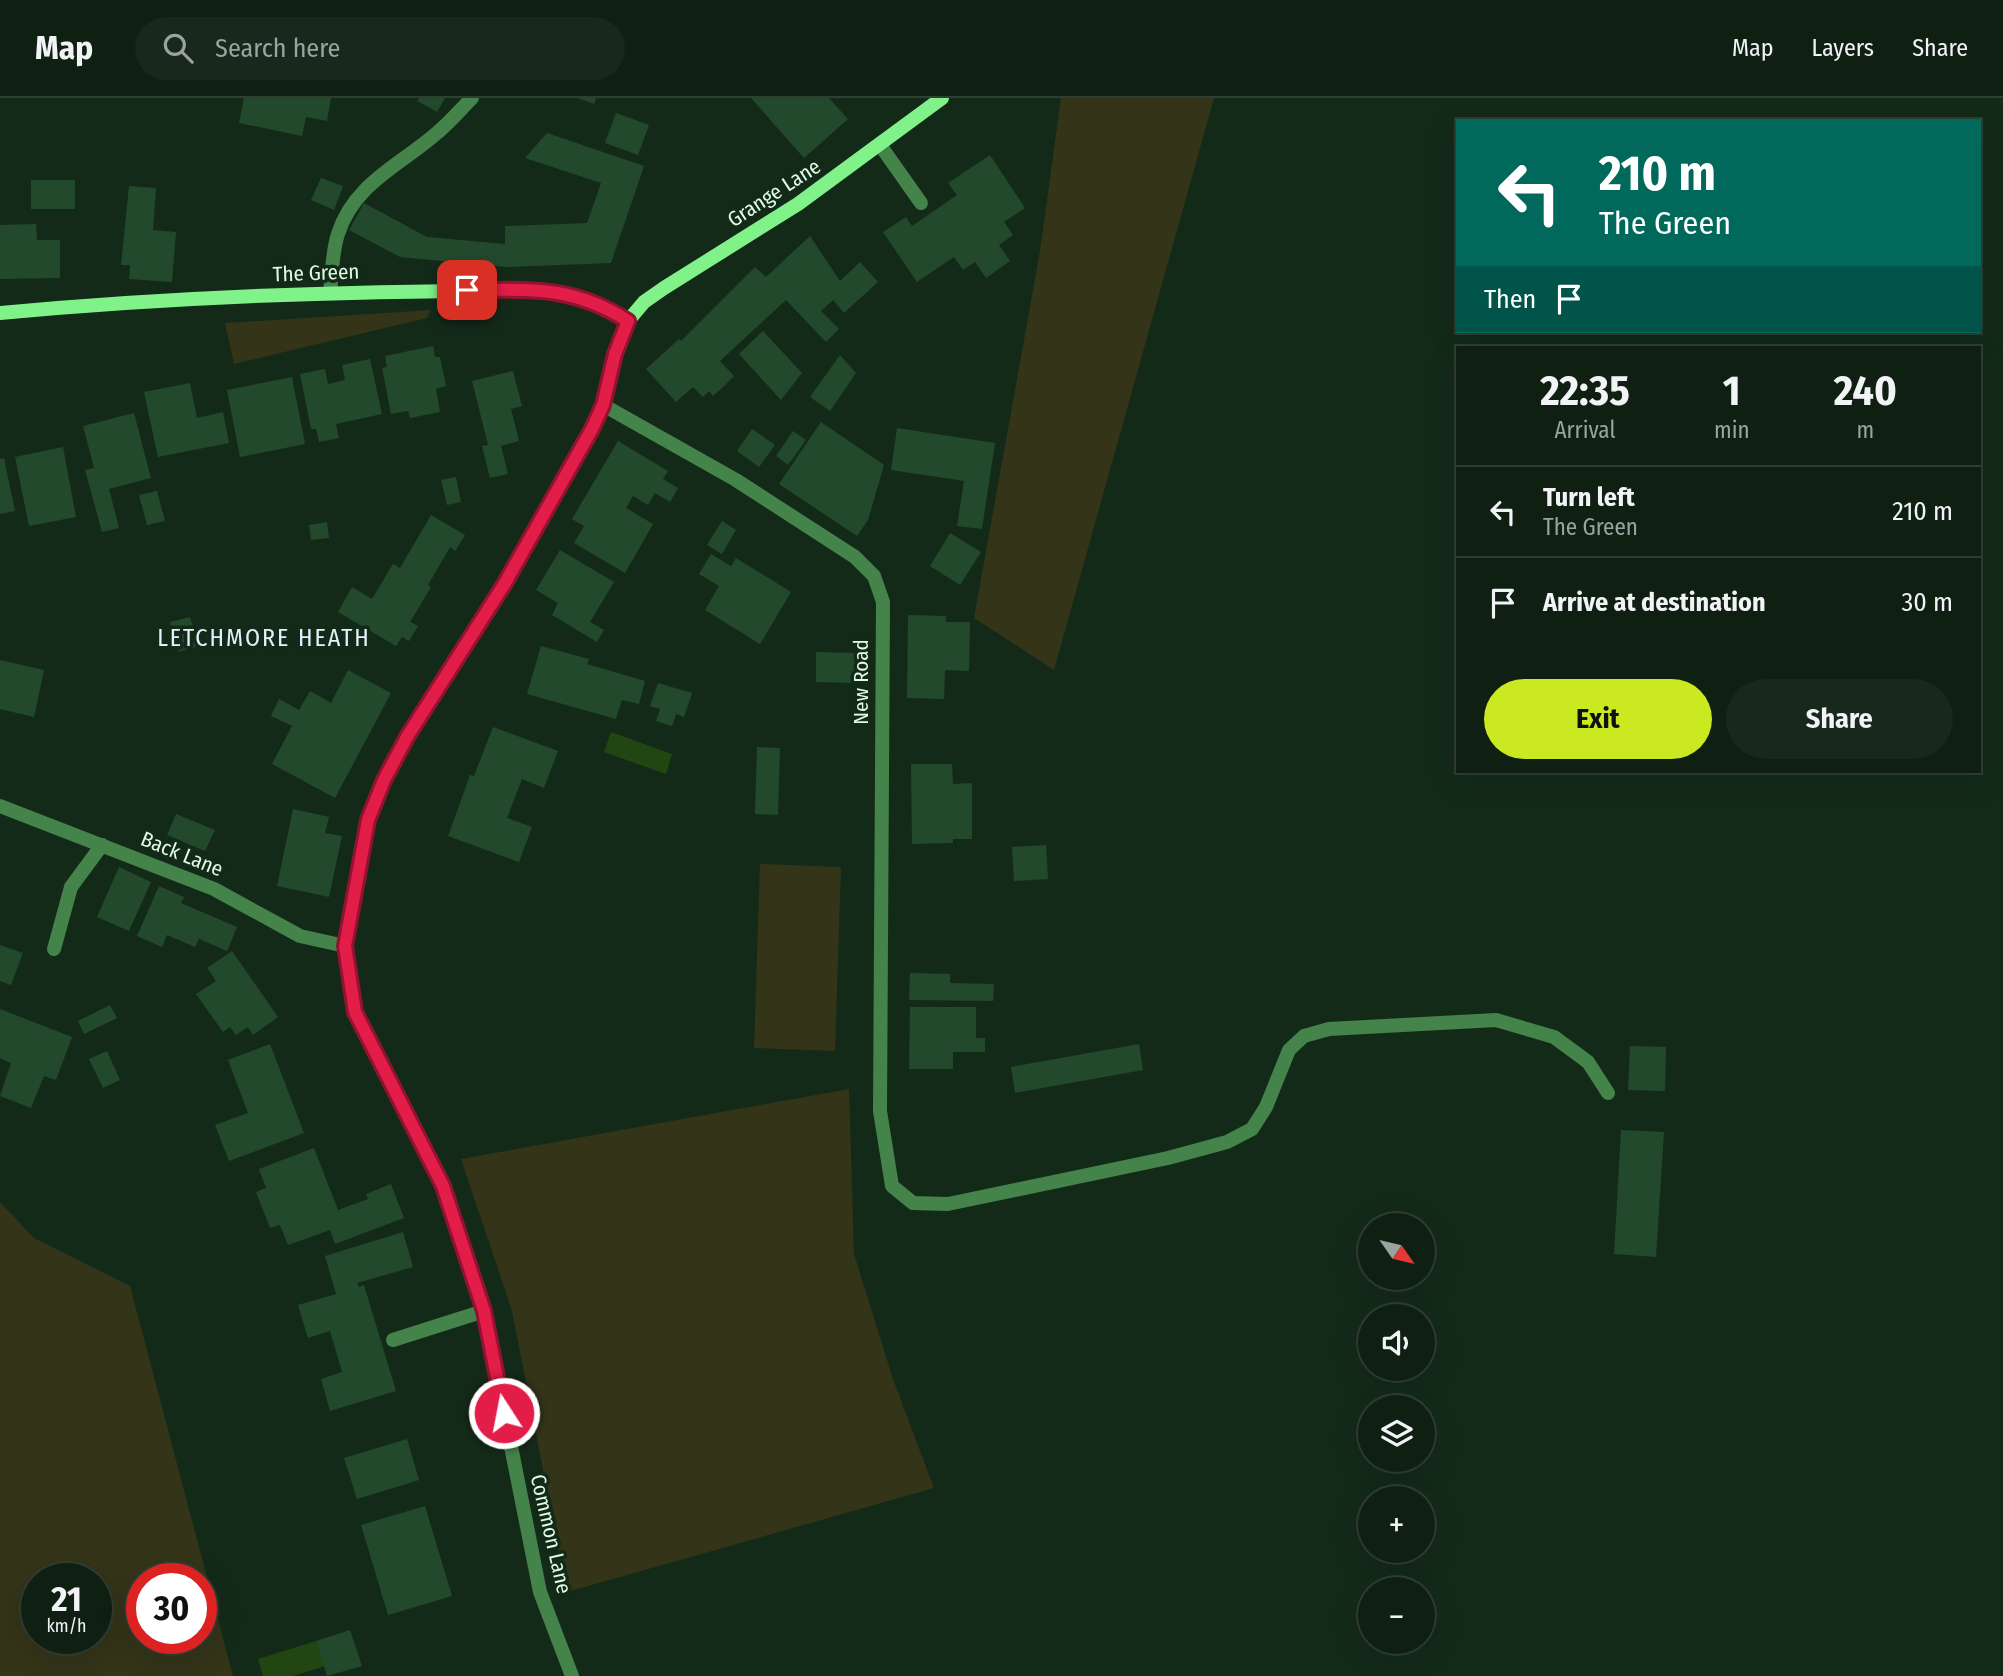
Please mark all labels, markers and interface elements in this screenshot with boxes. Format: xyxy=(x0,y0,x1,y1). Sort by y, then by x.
search box xyxy=(135,17,625,80)
text: Map xyxy=(35,28,93,68)
icon: search xyxy=(159,29,197,67)
text: Search here xyxy=(215,33,340,64)
text: Map xyxy=(1732,34,1774,62)
text: Layers xyxy=(1812,34,1874,62)
text: Share xyxy=(1912,34,1968,62)
text: 210 m xyxy=(1599,144,1716,203)
icon: left xyxy=(1484,147,1575,238)
street label: Grange Lane xyxy=(723,153,825,233)
text: The Green xyxy=(1599,204,1731,242)
street label: The Green xyxy=(272,258,360,288)
pin xyxy=(437,260,497,320)
icon: arrive xyxy=(448,271,486,309)
icon: arrive xyxy=(1550,280,1588,318)
text: Then xyxy=(1484,284,1536,315)
text: 22:35 xyxy=(1540,366,1630,416)
text: 1 xyxy=(1723,366,1741,416)
text: 240 xyxy=(1834,366,1897,416)
text: Arrival xyxy=(1554,416,1615,444)
text: min xyxy=(1714,416,1750,444)
text: m xyxy=(1856,416,1874,444)
text: Turn left xyxy=(1543,482,1635,513)
icon: left xyxy=(1484,493,1522,531)
text: 210 m xyxy=(1892,496,1953,527)
text: The Green xyxy=(1543,513,1638,541)
icon: arrive xyxy=(1484,584,1522,622)
text: Arrive at destination xyxy=(1543,587,1766,618)
text: 30 m xyxy=(1902,587,1953,618)
district label: LETCHMORE HEATH xyxy=(157,624,371,652)
street label: New Road xyxy=(848,639,874,725)
button: Exit xyxy=(1484,679,1712,759)
button: Share xyxy=(1726,679,1953,759)
street label: Back Lane xyxy=(137,826,227,882)
north arrow xyxy=(1358,1213,1435,1290)
map controls xyxy=(1358,1213,1435,1654)
button: sound xyxy=(1358,1304,1435,1381)
position arrow xyxy=(467,1376,541,1450)
button: layers xyxy=(1358,1395,1435,1472)
street label: Common Lane xyxy=(525,1472,577,1596)
button: + xyxy=(1358,1486,1435,1563)
speed limit sign: 30 xyxy=(126,1563,217,1654)
button: − xyxy=(1358,1577,1435,1654)
text: 21 xyxy=(51,1578,82,1620)
text: km/h xyxy=(46,1615,87,1637)

